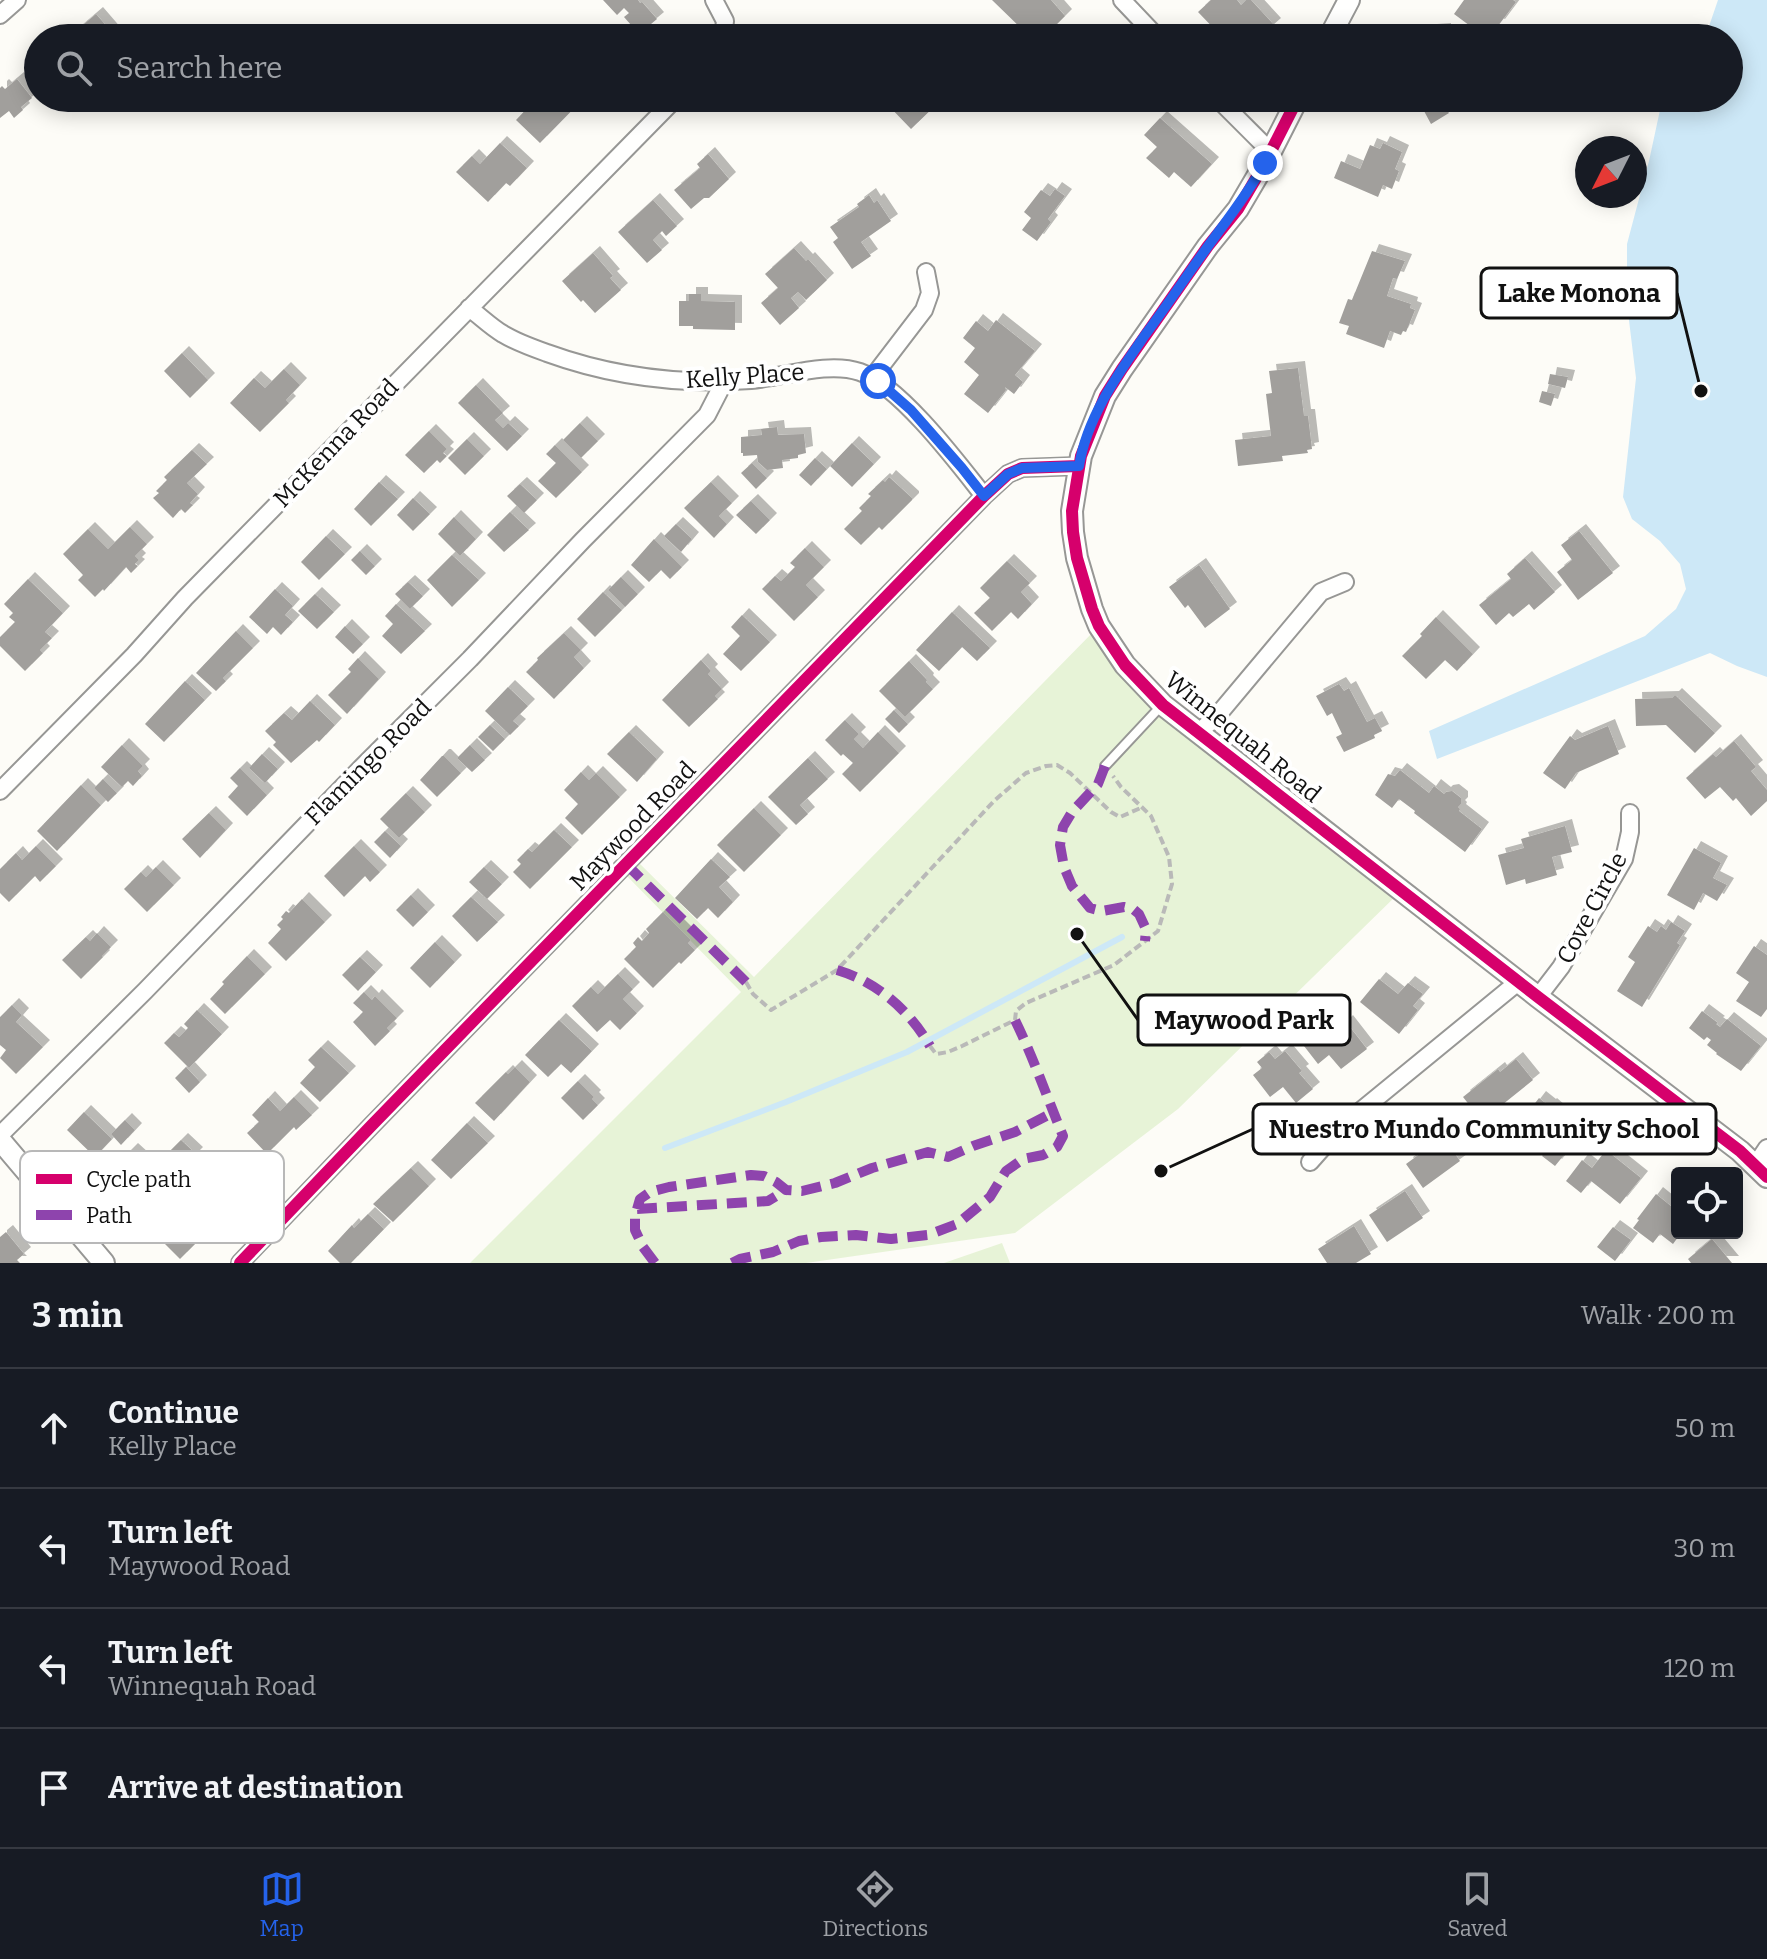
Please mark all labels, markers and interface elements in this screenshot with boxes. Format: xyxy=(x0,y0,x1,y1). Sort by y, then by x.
search box xyxy=(24,24,1743,112)
icon: search xyxy=(52,46,96,90)
text: Search here xyxy=(116,50,283,86)
north arrow xyxy=(1575,136,1647,208)
route end xyxy=(1247,145,1283,181)
callout: Lake Monona xyxy=(1481,268,1677,318)
text: Lake Monona xyxy=(1497,278,1661,309)
street label: Kelly Place xyxy=(685,358,805,394)
route start xyxy=(860,363,896,399)
street label: McKenna Road xyxy=(268,373,404,513)
street label: Winnequah Road xyxy=(1160,666,1326,808)
street label: Flamingo Road xyxy=(299,693,437,831)
street label: Maywood Road xyxy=(564,756,702,896)
street label: Cove Circle xyxy=(1551,847,1633,969)
callout: Maywood Park xyxy=(1138,995,1350,1045)
text: Maywood Park xyxy=(1154,1005,1335,1036)
callout: Nuestro Mundo Community School xyxy=(1253,1104,1716,1154)
text: Nuestro Mundo Community School xyxy=(1268,1114,1700,1145)
legend xyxy=(20,1151,284,1243)
text: Cycle path xyxy=(86,1166,191,1193)
map controls xyxy=(1671,1167,1743,1239)
button: locate xyxy=(1671,1167,1743,1239)
text: Path xyxy=(86,1202,132,1229)
text: 3 min xyxy=(32,1295,123,1336)
text: Walk · 200 m xyxy=(1581,1300,1735,1331)
text: Continue xyxy=(108,1395,239,1431)
icon: ahead xyxy=(32,1406,76,1450)
text: 50 m xyxy=(1674,1413,1735,1444)
text: Kelly Place xyxy=(108,1431,237,1462)
text: Turn left xyxy=(108,1515,233,1551)
icon: left xyxy=(32,1526,76,1570)
text: 30 m xyxy=(1674,1533,1735,1564)
text: Maywood Road xyxy=(108,1551,290,1582)
text: Turn left xyxy=(108,1635,233,1671)
icon: left xyxy=(32,1646,76,1690)
text: 120 m xyxy=(1664,1653,1735,1684)
text: Winnequah Road xyxy=(108,1671,316,1702)
icon: arrive xyxy=(32,1766,76,1810)
text: Arrive at destination xyxy=(108,1770,403,1806)
tab: Map xyxy=(259,1867,304,1942)
tab: Directions xyxy=(823,1867,928,1942)
tab: Saved xyxy=(1447,1867,1508,1942)

